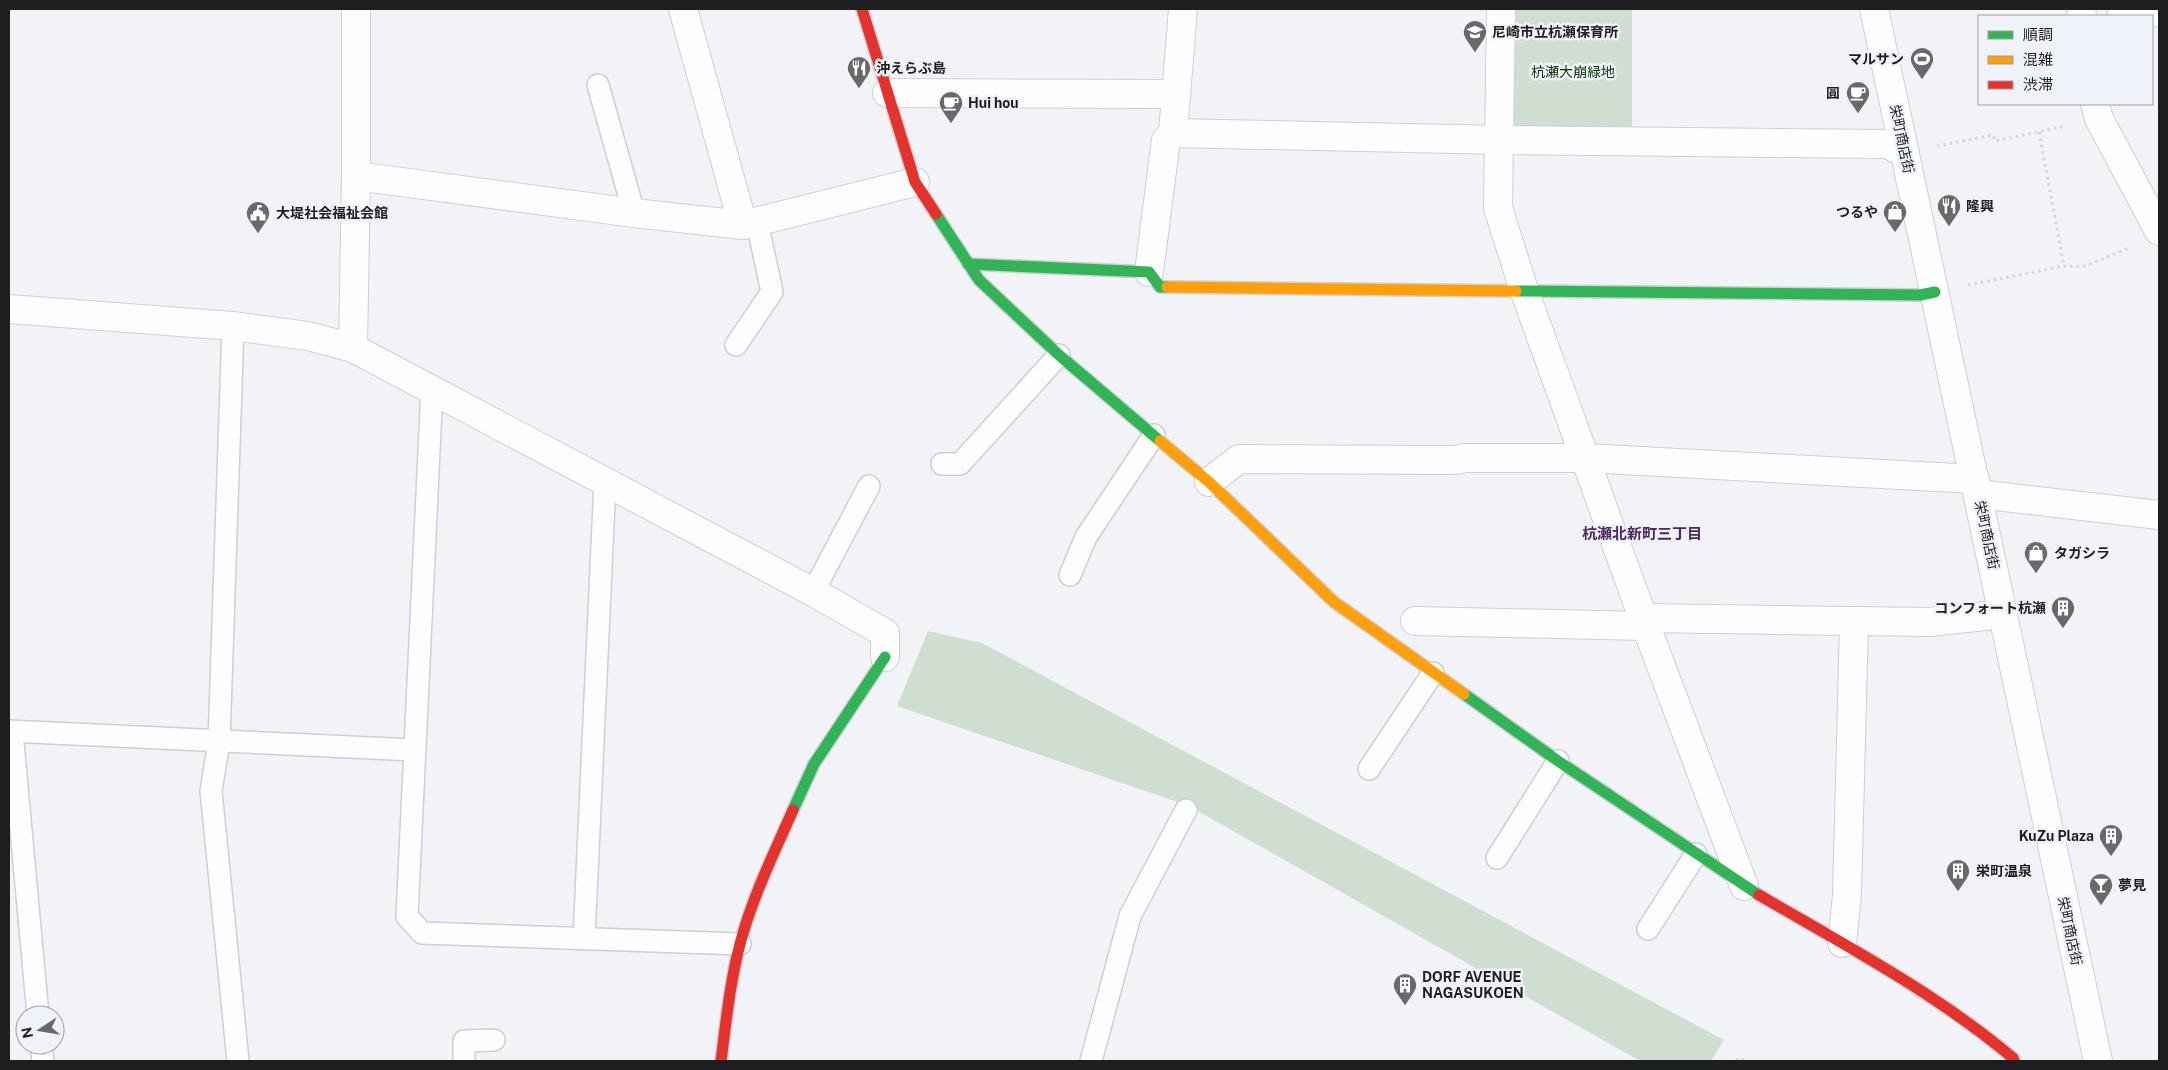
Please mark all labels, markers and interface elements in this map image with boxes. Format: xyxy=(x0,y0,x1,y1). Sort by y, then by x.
legend xyxy=(1978,15,2153,105)
school or university icon: 尼崎市立杭瀬保育所 xyxy=(1462,19,1488,53)
place label: 尼崎市立杭瀬保育所 xyxy=(1492,24,1618,40)
text: 順調 xyxy=(2023,26,2053,43)
sports icon: マルサン xyxy=(1909,46,1935,80)
place label: マルサン xyxy=(1848,51,1904,67)
text: 混雑 xyxy=(2023,51,2053,68)
restaurant icon: 沖えらぶ島 xyxy=(846,55,872,89)
place label: 沖えらぶ島 xyxy=(876,60,946,76)
park label: 杭瀬大崩緑地 xyxy=(1531,64,1615,80)
text: 渋滞 xyxy=(2023,76,2053,93)
cafe icon: 圓 xyxy=(1845,80,1871,114)
place label: 圓 xyxy=(1826,85,1840,101)
cafe icon: Hui hou xyxy=(938,90,964,124)
place label: Hui hou xyxy=(968,95,1019,111)
street label: 栄町商店街 xyxy=(1887,103,1917,175)
restaurant icon: 隆興 xyxy=(1936,193,1962,227)
place label: 隆興 xyxy=(1966,198,1994,214)
shop icon: つるや xyxy=(1882,199,1908,233)
public building icon: 大堤社会福祉会館 xyxy=(245,200,271,234)
place label: つるや xyxy=(1836,204,1878,220)
place label: 大堤社会福祉会館 xyxy=(276,205,388,221)
street label: 栄町商店街 xyxy=(1972,499,2002,571)
district label: 杭瀬北新町三丁目 xyxy=(1582,525,1702,542)
shop icon: タガシラ xyxy=(2023,540,2049,574)
place label: タガシラ xyxy=(2054,545,2110,561)
building icon: コンフォート杭瀬 xyxy=(2050,595,2076,629)
place label: コンフォート杭瀬 xyxy=(1934,600,2046,616)
building icon: KuZu Plaza xyxy=(2098,823,2124,857)
place label: KuZu Plaza xyxy=(2019,828,2094,844)
building icon: 栄町温泉 xyxy=(1945,858,1971,892)
place label: 栄町温泉 xyxy=(1976,863,2032,879)
bar icon: 夢見 xyxy=(2088,872,2114,906)
place label: 夢見 xyxy=(2118,877,2146,893)
street label: 栄町商店街 xyxy=(2055,895,2085,967)
place label: DORF AVENUE NAGASUKOEN xyxy=(1422,969,1524,1001)
building icon: DORF AVENUE NAGASUKOEN xyxy=(1392,972,1418,1006)
north arrow xyxy=(15,1005,65,1055)
text: N xyxy=(18,1026,36,1040)

